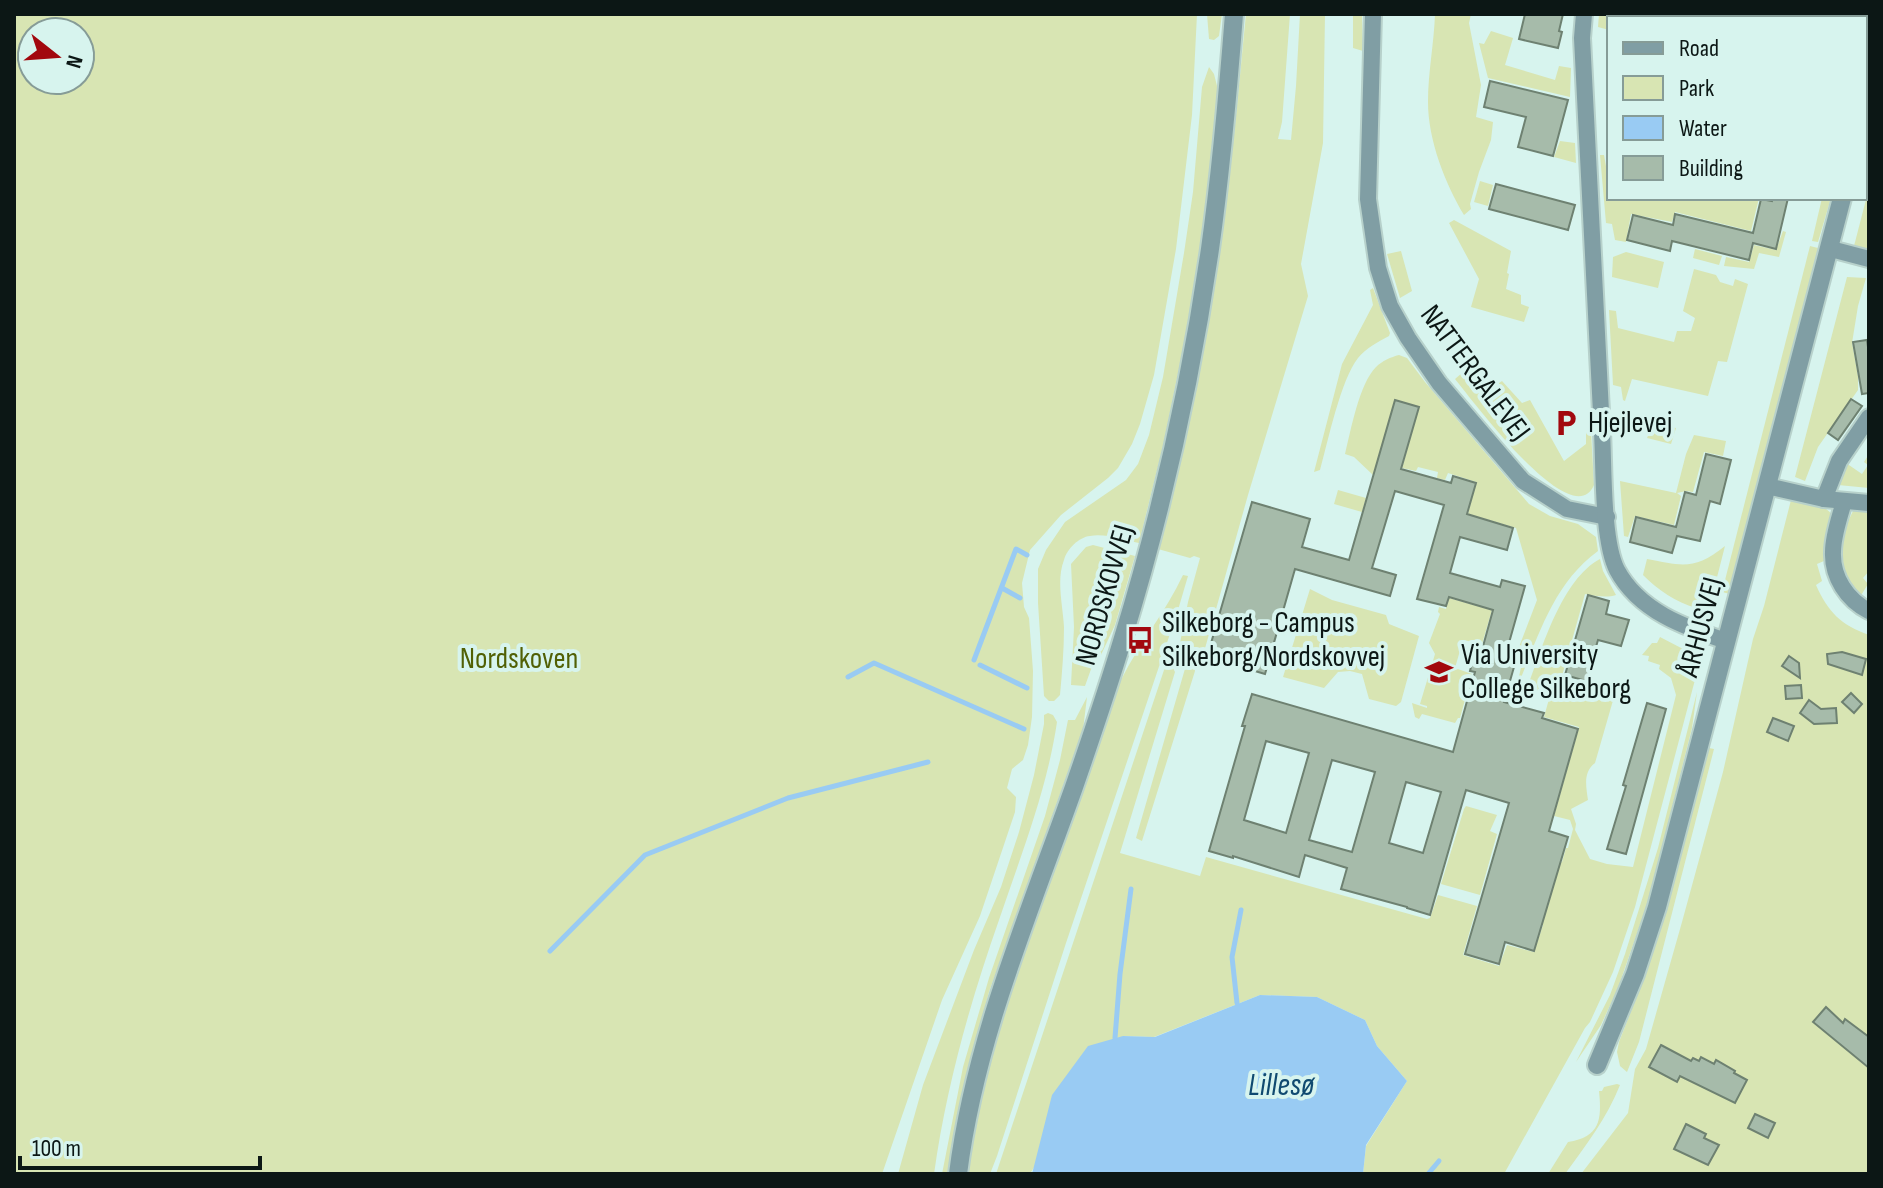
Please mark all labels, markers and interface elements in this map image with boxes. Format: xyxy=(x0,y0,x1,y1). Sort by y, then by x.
north arrow xyxy=(16,16,96,96)
legend xyxy=(1607,16,1867,200)
text: Road xyxy=(1679,34,1719,63)
text: N xyxy=(59,52,88,71)
text: Park xyxy=(1679,74,1714,103)
text: Water xyxy=(1679,114,1727,143)
text: Building xyxy=(1679,154,1743,183)
street label: NATTERGALEVEJ xyxy=(1412,298,1538,448)
place label: Hjejlevej xyxy=(1588,405,1672,441)
parking icon: Hjejlevej xyxy=(1551,408,1581,438)
street label: NORDSKOVVEJ xyxy=(1068,521,1142,669)
street label: ÅRHUSVEJ xyxy=(1670,573,1732,682)
place label: Silkeborg - Campus Silkeborg/Nordskovvej xyxy=(1162,605,1385,675)
bus stop icon: Silkeborg - Campus Silkeborg/Nordskovvej xyxy=(1125,625,1155,655)
place label: Via University College Silkeborg xyxy=(1461,637,1631,707)
park label: Nordskoven xyxy=(460,641,578,677)
school or university icon: Via University College Silkeborg xyxy=(1424,657,1454,687)
water label: Lillesø xyxy=(1248,1066,1316,1105)
scale bar xyxy=(20,1120,260,1170)
text: 100 m xyxy=(32,1134,81,1163)

